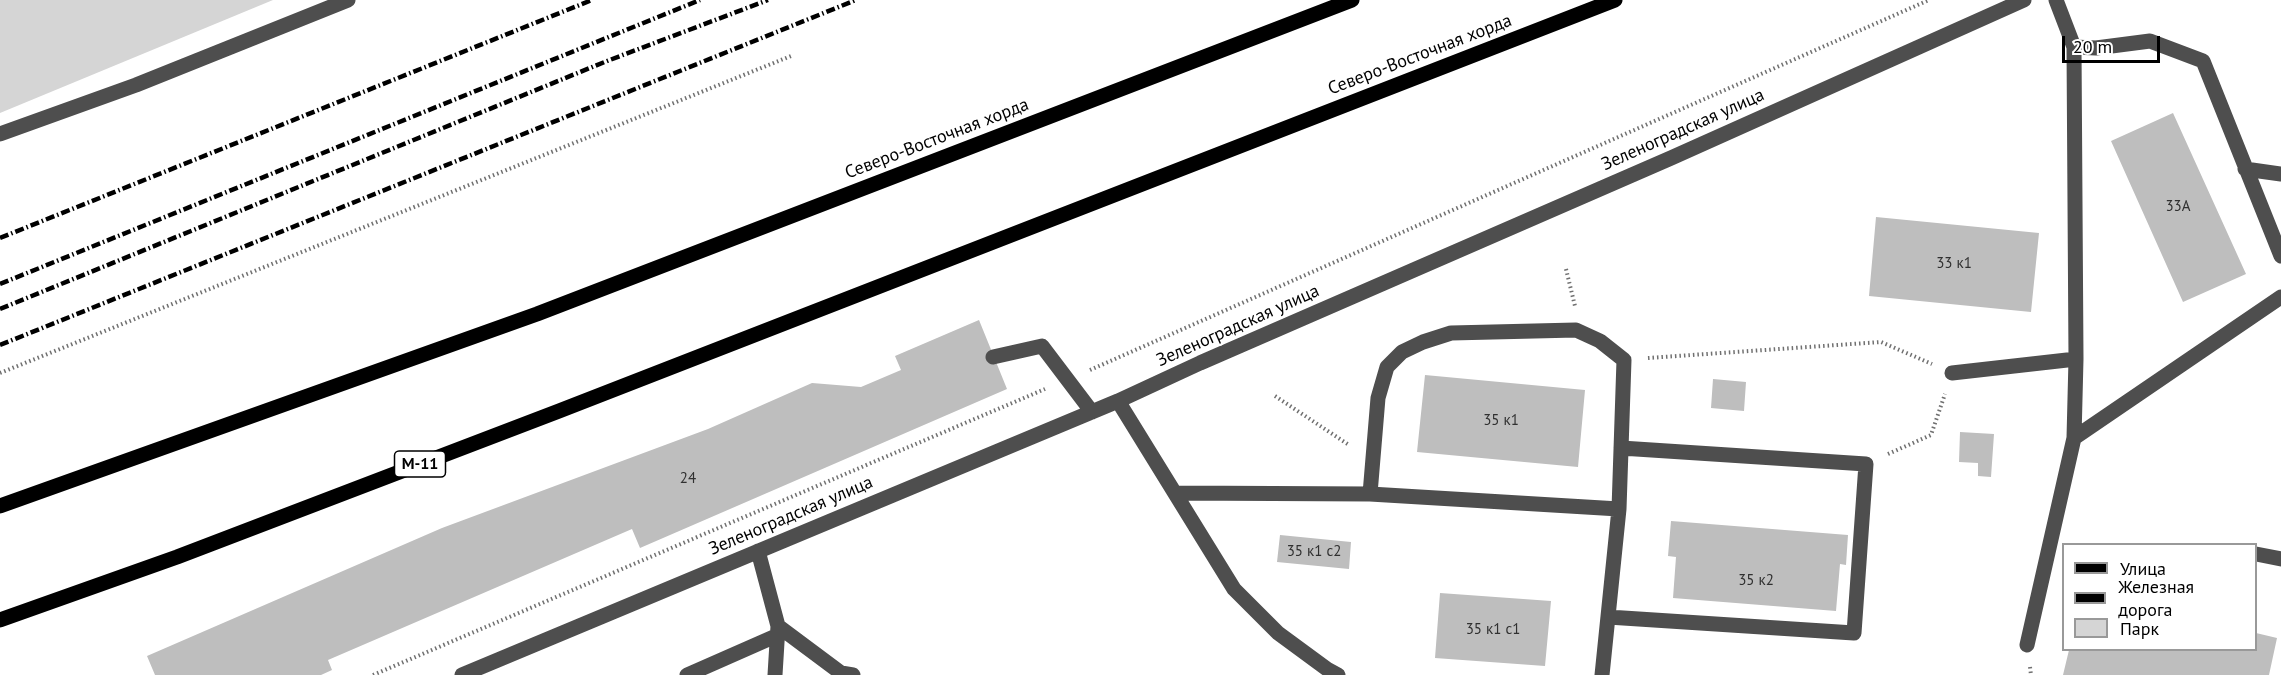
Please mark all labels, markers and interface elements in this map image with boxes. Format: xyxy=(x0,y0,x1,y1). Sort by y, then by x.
street label: Северо-Восточная хорда xyxy=(1325,10,1515,100)
scale bar xyxy=(2065,24,2162,62)
text: 20 m xyxy=(2073,35,2112,58)
street label: Зеленоградская улица xyxy=(1598,84,1768,176)
street label: Северо-Восточная хорда xyxy=(842,94,1032,184)
house number: 33А xyxy=(2165,198,2191,216)
house number: 33 к1 xyxy=(1936,255,1972,273)
street label: Зеленоградская улица xyxy=(1153,280,1323,372)
house number: 35 к1 xyxy=(1483,412,1519,430)
road number: М-11 xyxy=(394,451,446,477)
house number: 24 xyxy=(680,470,696,488)
street label: Зеленоградская улица xyxy=(706,472,876,560)
house number: 35 к1 с2 xyxy=(1287,543,1341,561)
legend xyxy=(2062,543,2257,651)
text: Улица xyxy=(2120,557,2166,580)
house number: 35 к2 xyxy=(1738,572,1774,590)
text: Железная дорога xyxy=(2118,575,2194,621)
text: Парк xyxy=(2120,617,2159,640)
house number: 35 к1 с1 xyxy=(1466,621,1520,639)

